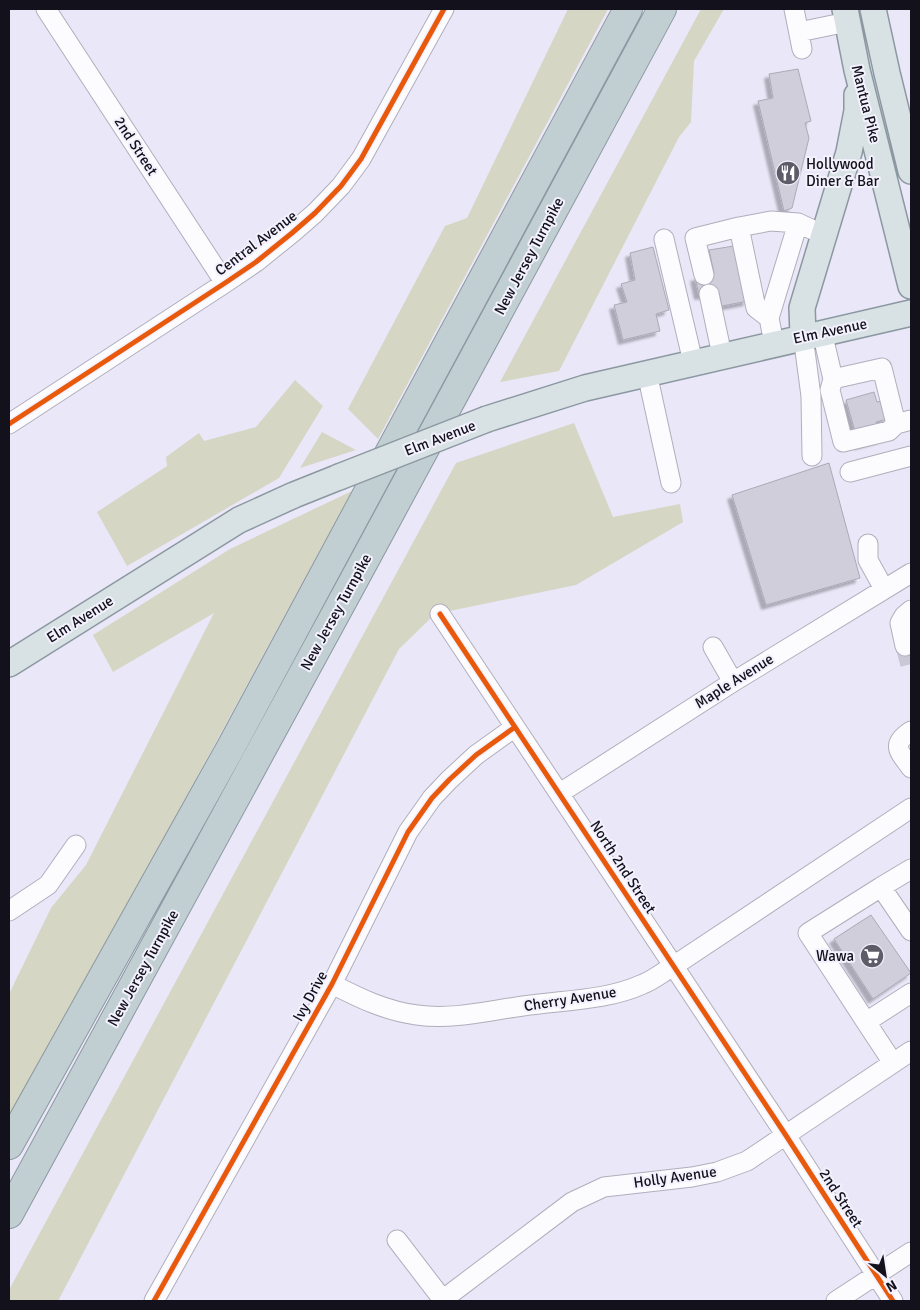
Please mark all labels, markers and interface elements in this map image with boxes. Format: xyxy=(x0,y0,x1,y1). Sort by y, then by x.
street label: Mantua Pike xyxy=(848,63,884,145)
street label: 2nd Street xyxy=(110,113,162,179)
place label: Hollywood Diner & Bar xyxy=(806,155,880,190)
restaurant icon: Hollywood Diner & Bar xyxy=(775,160,801,186)
street label: New Jersey Turnpike xyxy=(490,194,568,318)
street label: Central Avenue xyxy=(212,206,300,280)
street label: Elm Avenue xyxy=(791,314,869,348)
street label: Elm Avenue xyxy=(402,416,478,460)
street label: New Jersey Turnpike xyxy=(297,551,375,673)
street label: Elm Avenue xyxy=(43,591,117,647)
street label: Maple Avenue xyxy=(691,650,777,712)
street label: North 2nd Street xyxy=(586,817,660,917)
street label: New Jersey Turnpike xyxy=(104,907,182,1029)
supermarket icon: Wawa xyxy=(859,943,885,969)
place label: Wawa xyxy=(816,947,854,965)
street label: Ivy Drive xyxy=(289,968,331,1024)
street label: Cherry Avenue xyxy=(522,983,618,1015)
street label: Holly Avenue xyxy=(632,1162,718,1192)
street label: 2nd Street xyxy=(815,1165,867,1231)
north arrow xyxy=(860,1250,910,1300)
text: N xyxy=(883,1276,900,1296)

